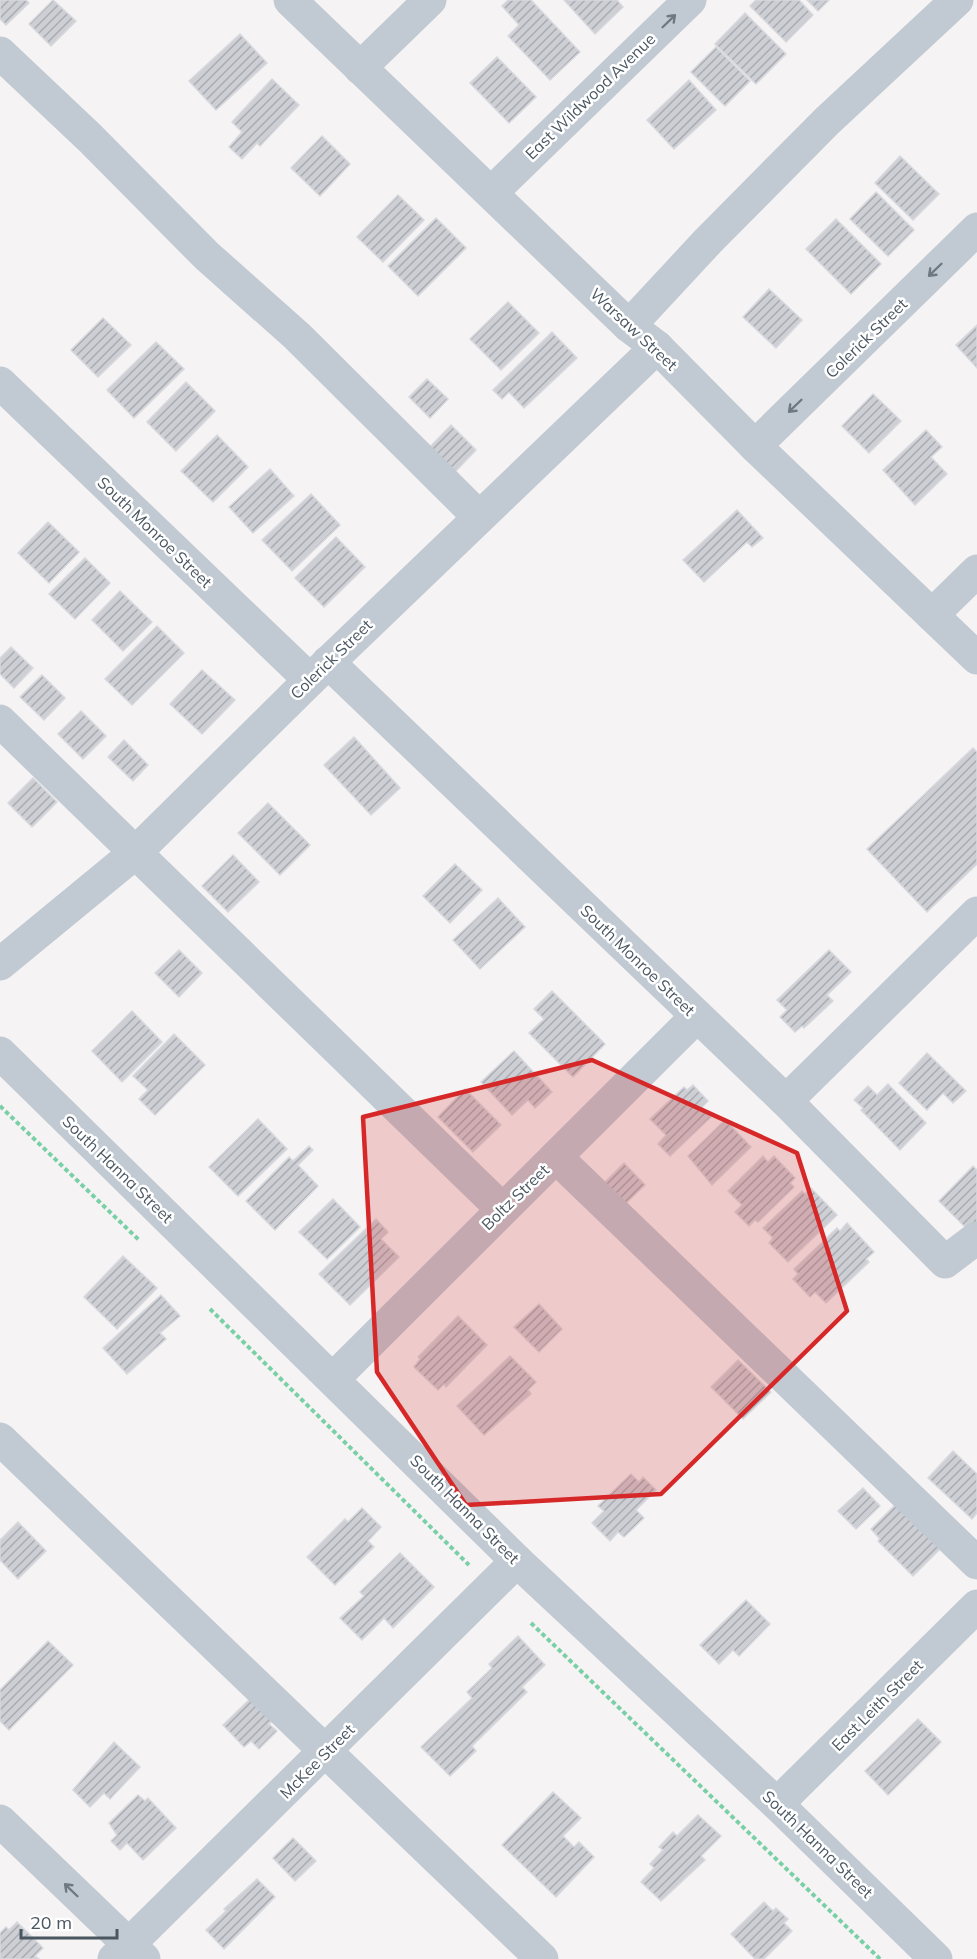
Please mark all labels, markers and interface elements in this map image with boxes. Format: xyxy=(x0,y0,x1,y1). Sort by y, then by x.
one-way arrow xyxy=(661,13,676,28)
street label: East Wildwood Avenue xyxy=(521,29,659,163)
one-way arrow xyxy=(928,263,943,278)
street label: Warsaw Street xyxy=(586,283,682,375)
street label: Colerick Street xyxy=(821,294,911,382)
one-way arrow xyxy=(788,399,803,414)
street label: South Monroe Street xyxy=(93,472,217,592)
street label: Colerick Street xyxy=(286,615,376,703)
street label: South Monroe Street xyxy=(576,900,700,1020)
street label: South Hanna Street xyxy=(58,1111,178,1227)
street label: Boltz Street xyxy=(477,1160,553,1234)
street label: South Hanna Street xyxy=(406,1450,524,1568)
street label: East Leith Street xyxy=(827,1655,927,1755)
street label: McKee Street xyxy=(275,1719,359,1803)
street label: South Hanna Street xyxy=(758,1786,878,1902)
one-way arrow xyxy=(64,1882,79,1897)
scale bar xyxy=(21,1902,117,1940)
text: 20 m xyxy=(30,1911,72,1934)

